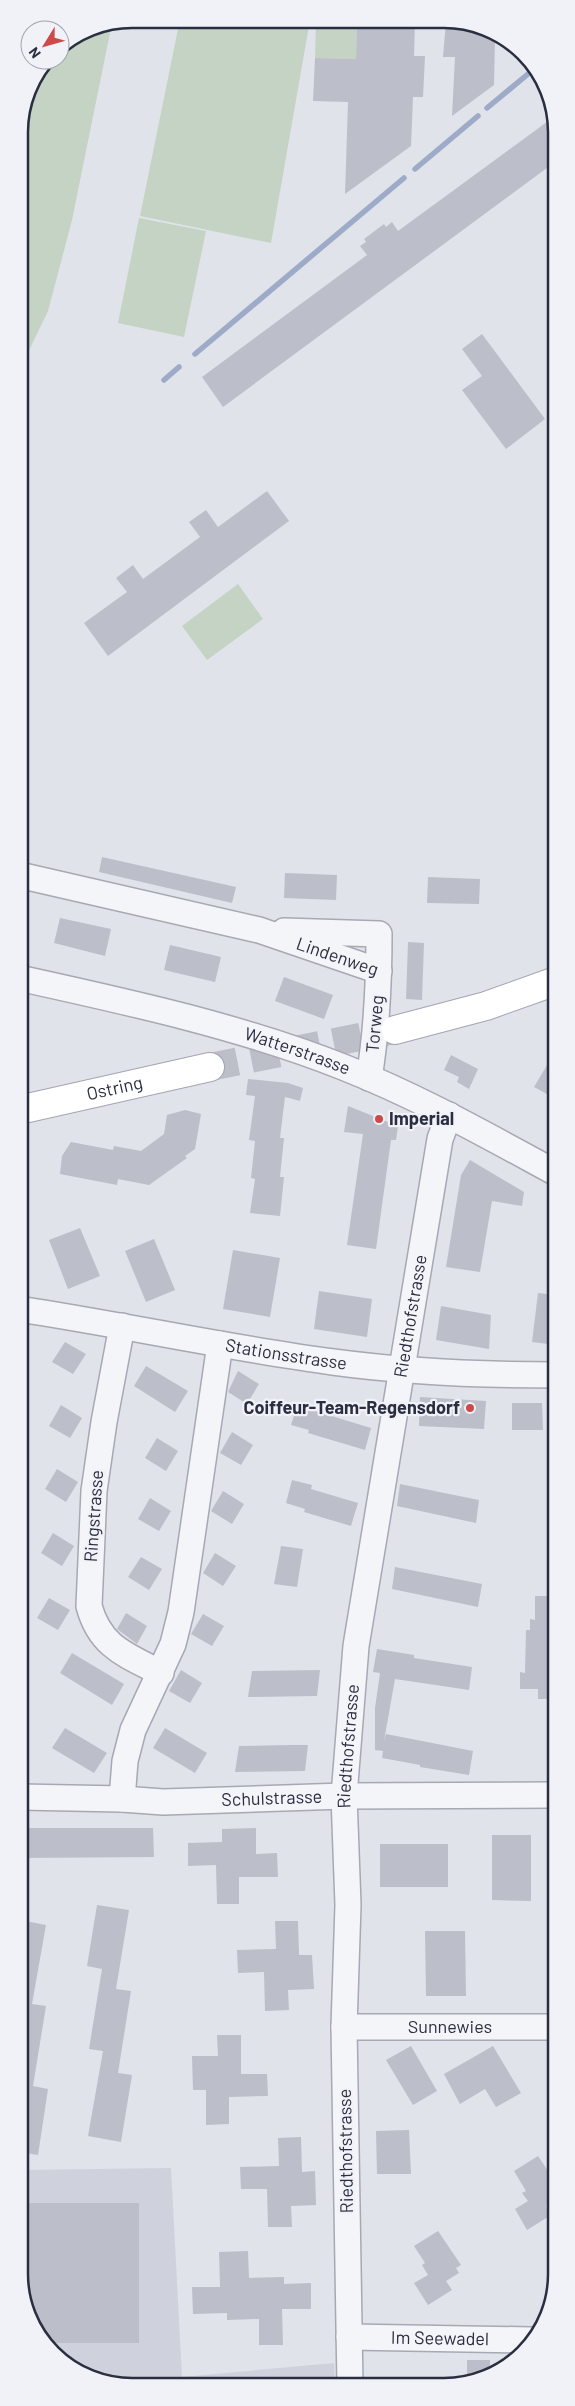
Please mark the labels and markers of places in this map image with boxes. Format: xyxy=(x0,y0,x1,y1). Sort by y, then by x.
place label: Imperial xyxy=(389,1107,454,1129)
marker: Imperial xyxy=(373,1113,385,1125)
place label: Coiffeur-Team-Regensdorf xyxy=(244,1396,460,1418)
marker: Coiffeur-Team-Regensdorf xyxy=(464,1402,476,1414)

